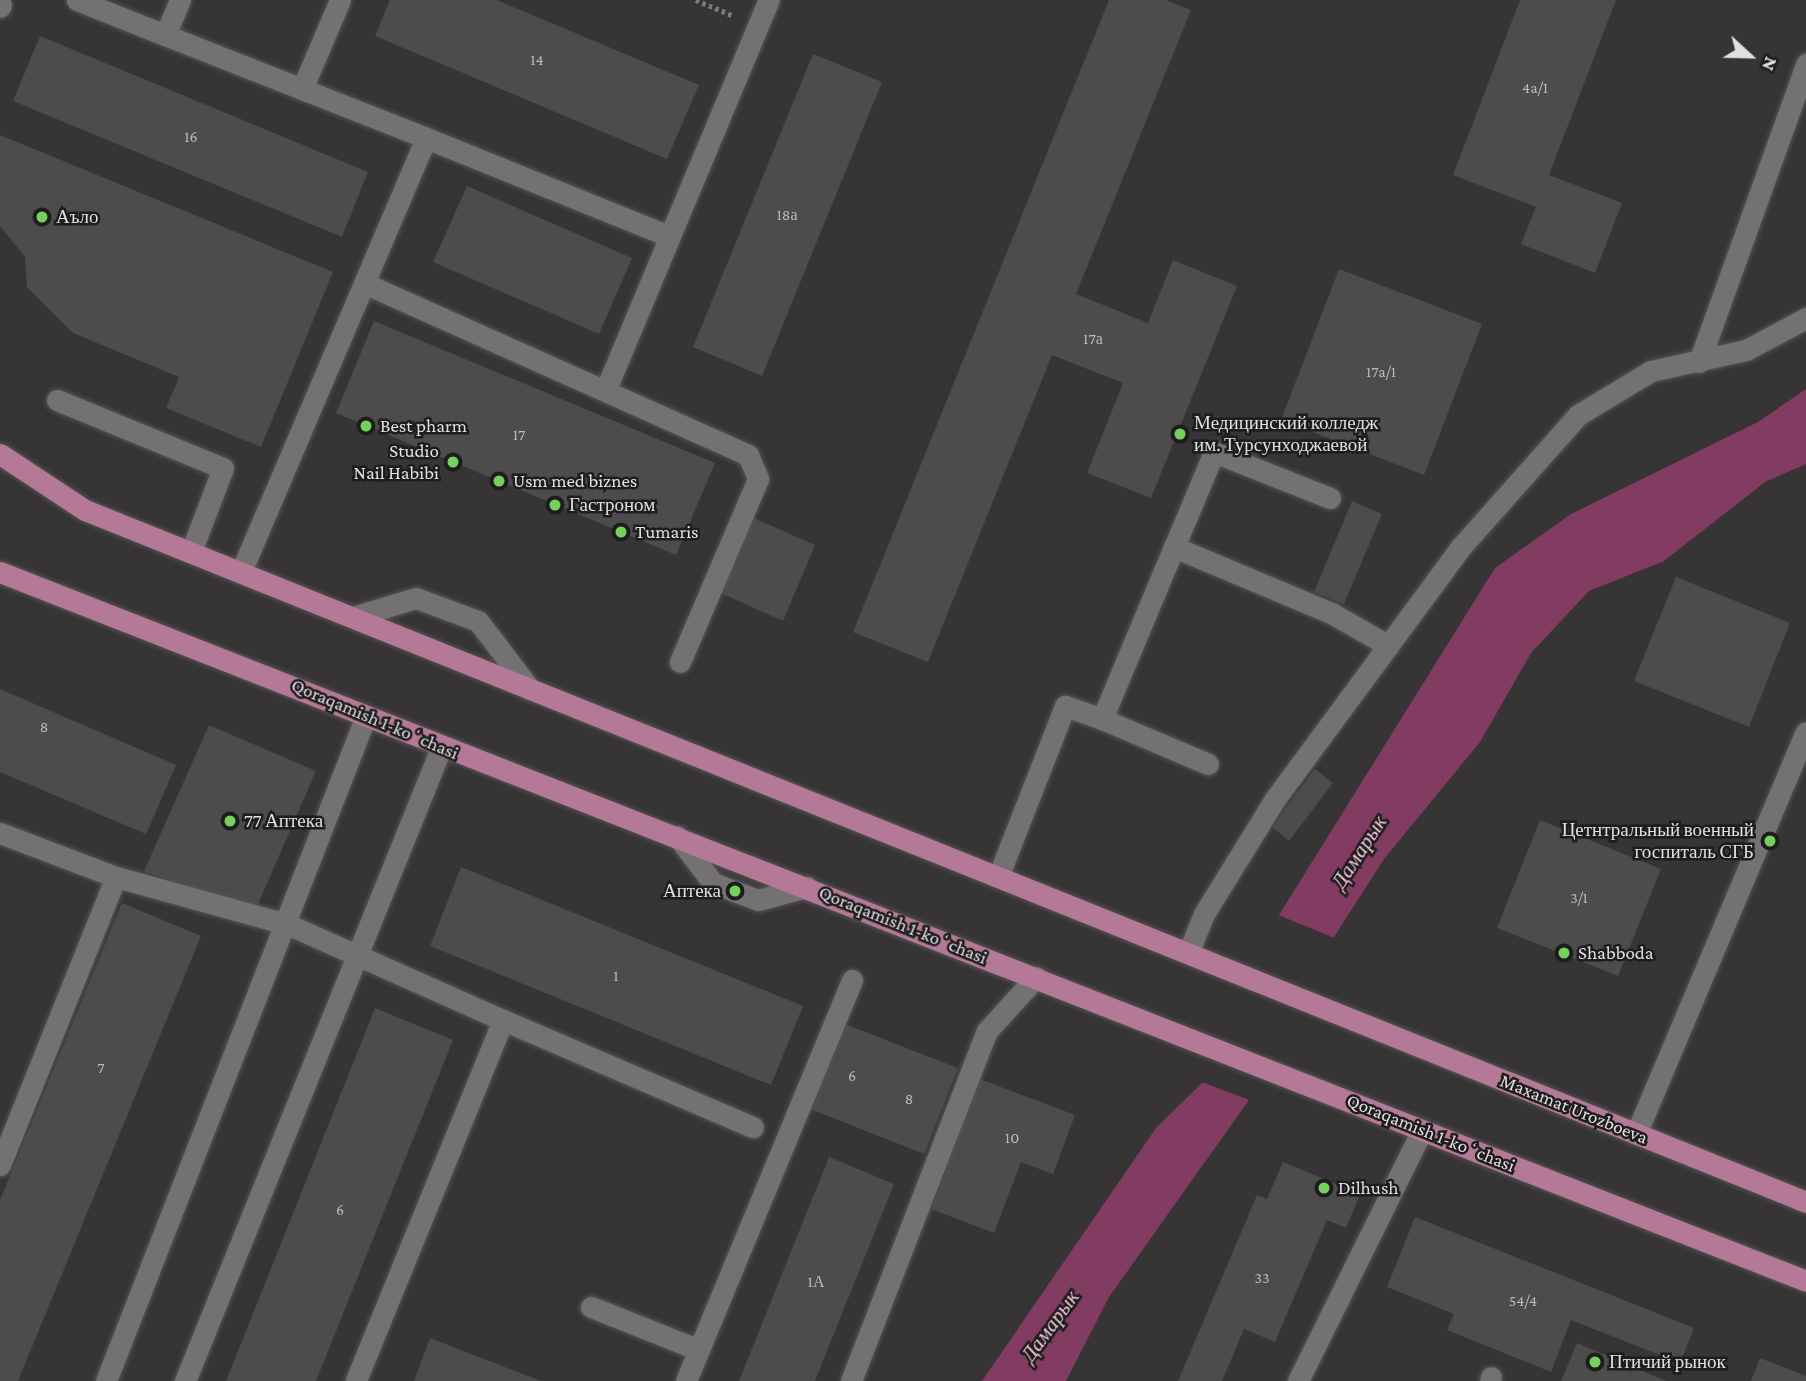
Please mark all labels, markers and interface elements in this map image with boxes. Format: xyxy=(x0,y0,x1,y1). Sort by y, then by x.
north arrow xyxy=(1715,21,1785,91)
house number: 14 xyxy=(530,50,544,70)
text: N xyxy=(1758,54,1782,74)
house number: 4a/1 xyxy=(1522,78,1548,98)
house number: 16 xyxy=(184,127,198,147)
house number: 18а xyxy=(776,205,798,225)
place label: Аъло xyxy=(56,206,99,228)
marker: Аъло xyxy=(34,209,50,225)
house number: 17а xyxy=(1083,329,1103,349)
house number: 17a/1 xyxy=(1366,362,1396,382)
place label: Медицинский колледж им. Турсунходжаевой xyxy=(1194,412,1378,456)
place label: Best pharm xyxy=(380,415,467,437)
marker: Best pharm xyxy=(358,418,374,434)
house number: 17 xyxy=(513,425,525,445)
marker: Медицинский колледж им. Турсунходжаевой xyxy=(1172,426,1188,442)
place label: Studio Nail Habibi xyxy=(354,440,439,484)
marker: Studio Nail Habibi xyxy=(445,454,461,470)
place label: Usm med biznes xyxy=(513,470,637,492)
marker: Usm med biznes xyxy=(491,473,507,489)
place label: Гастроном xyxy=(569,494,655,516)
marker: Гастроном xyxy=(547,497,563,513)
place label: Tumaris xyxy=(635,521,699,543)
marker: Tumaris xyxy=(613,524,629,540)
street label: Qoraqamish 1-koʻchasi xyxy=(288,673,462,765)
house number: 8 xyxy=(40,717,48,737)
place label: 77 Аптека xyxy=(244,810,323,832)
water label: Дамарык xyxy=(1326,811,1392,893)
marker: 77 Аптека xyxy=(222,813,238,829)
place label: Цетнтральный военный госпиталь СГБ xyxy=(1562,819,1754,863)
marker: Цетнтральный военный госпиталь СГБ xyxy=(1760,831,1780,851)
place label: Аптека xyxy=(663,880,721,902)
street label: Qoraqamish 1-koʻchasi xyxy=(816,881,990,969)
marker: Аптека xyxy=(727,883,743,899)
house number: 3/1 xyxy=(1570,888,1588,908)
place label: Shabboda xyxy=(1578,942,1654,964)
marker: Shabboda xyxy=(1556,945,1572,961)
house number: 1 xyxy=(613,966,619,986)
house number: 7 xyxy=(97,1058,105,1078)
house number: 6 xyxy=(848,1066,856,1086)
street label: Maxamat Urozboeva xyxy=(1497,1069,1651,1149)
house number: 8 xyxy=(905,1089,913,1109)
street label: Qoraqamish 1-koʻchasi xyxy=(1344,1089,1518,1177)
house number: 10 xyxy=(1005,1128,1019,1148)
place label: Dilhush xyxy=(1338,1177,1399,1199)
marker: Dilhush xyxy=(1316,1180,1332,1196)
house number: 6 xyxy=(336,1200,344,1220)
house number: 33 xyxy=(1254,1268,1270,1288)
house number: 1А xyxy=(808,1272,824,1292)
water label: Дамарык xyxy=(1016,1285,1084,1367)
house number: 54/4 xyxy=(1509,1291,1537,1311)
place label: Птичий рынок xyxy=(1609,1351,1726,1373)
marker: Птичий рынок xyxy=(1587,1354,1603,1370)

